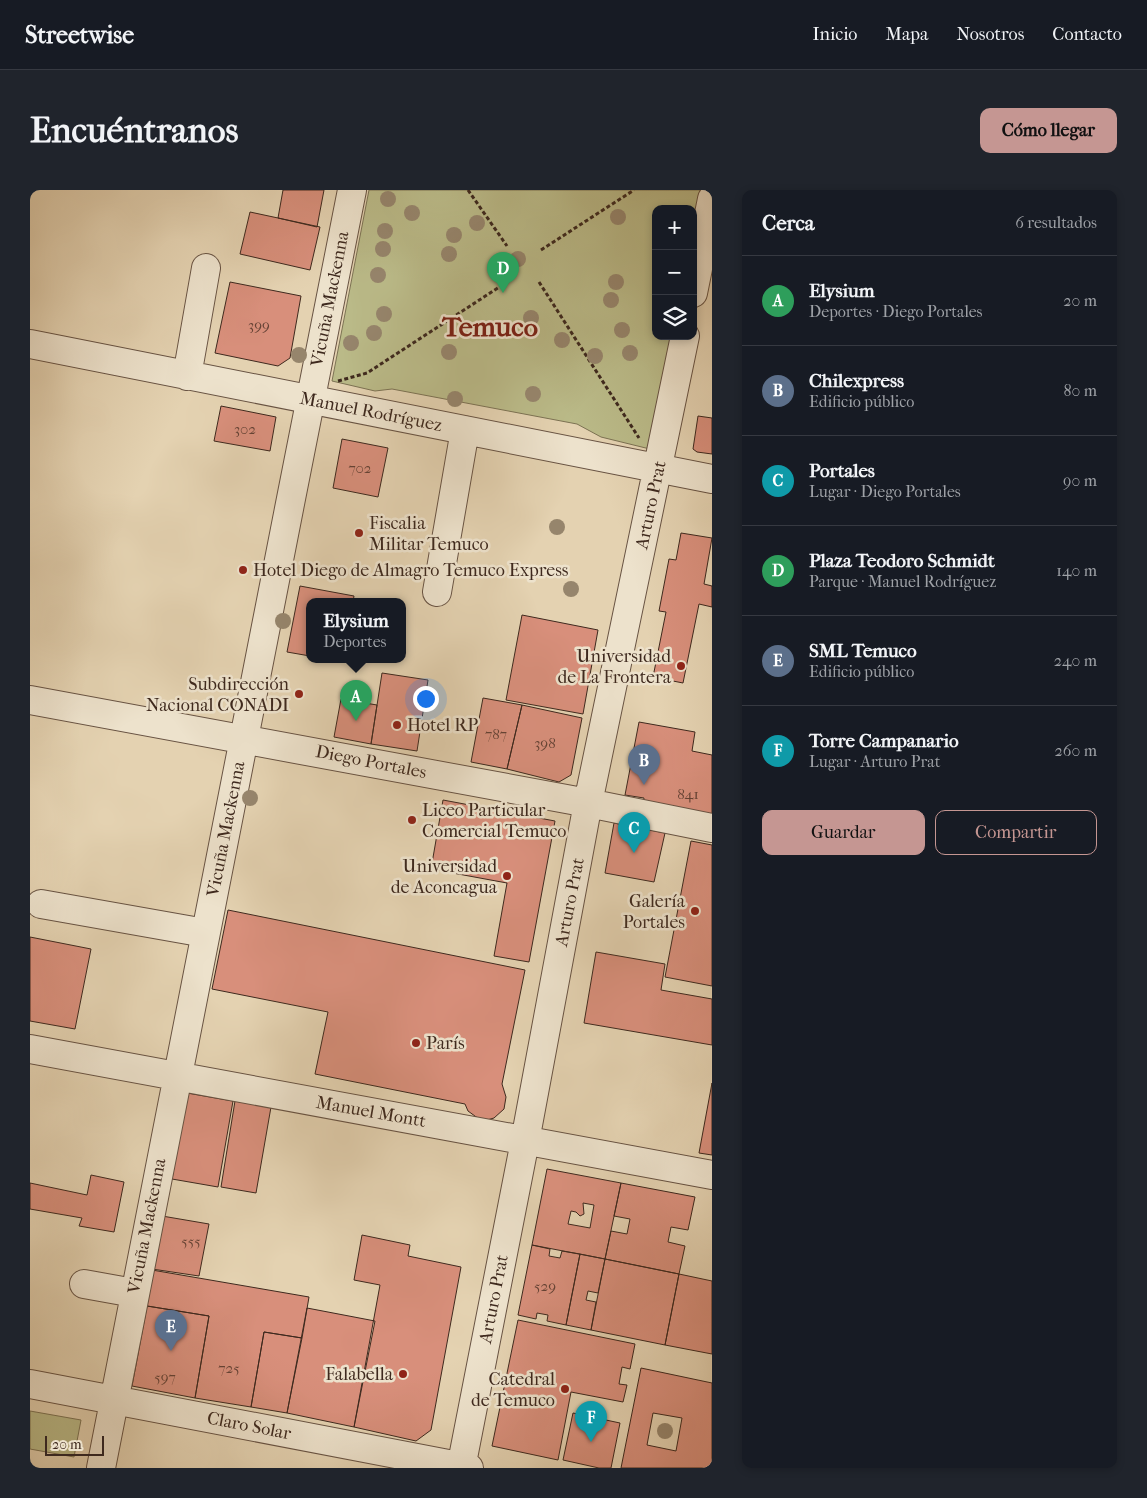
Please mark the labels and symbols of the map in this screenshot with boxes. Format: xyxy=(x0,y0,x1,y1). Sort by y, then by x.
street label: Vicuña Mackenna xyxy=(306,229,354,369)
pin: D xyxy=(487,252,519,293)
district label: Temuco xyxy=(441,310,538,343)
house number: 399 xyxy=(248,316,270,334)
street label: Manuel Rodríguez xyxy=(298,388,444,436)
house number: 302 xyxy=(234,420,256,438)
street label: Arturo Prat xyxy=(631,458,671,552)
house number: 702 xyxy=(348,459,372,477)
place label: Fiscalia Militar Temuco xyxy=(369,513,489,555)
marker: Fiscalia Militar Temuco xyxy=(353,527,365,539)
place label: Hotel Diego de Almagro Temuco Express xyxy=(253,560,569,581)
marker: Hotel Diego de Almagro Temuco Express xyxy=(237,564,249,576)
place label: Universidad de La Frontera xyxy=(558,646,672,688)
marker: Universidad de La Frontera xyxy=(675,660,687,672)
place label: Subdirección Nacional CONADI xyxy=(146,674,290,716)
pin: A xyxy=(340,680,372,721)
your location xyxy=(413,686,439,712)
marker: Subdirección Nacional CONADI xyxy=(293,688,305,700)
place label: Hotel RP xyxy=(407,715,478,736)
marker: Hotel RP xyxy=(391,719,403,731)
house number: 787 xyxy=(485,725,507,743)
house number: 398 xyxy=(534,734,556,752)
street label: Diego Portales xyxy=(314,741,429,783)
pin: B xyxy=(628,744,660,785)
street label: Vicuña Mackenna xyxy=(202,759,250,899)
house number: 841 xyxy=(677,785,699,803)
place label: Liceo Particular Comercial Temuco xyxy=(422,800,566,842)
pin: C xyxy=(618,812,650,853)
marker: Liceo Particular Comercial Temuco xyxy=(406,814,418,826)
street label: Arturo Prat xyxy=(551,855,589,949)
place label: Universidad de Aconcagua xyxy=(391,856,498,898)
marker: Universidad de Aconcagua xyxy=(501,870,513,882)
place label: Galería Portales xyxy=(623,891,686,933)
marker: Galería Portales xyxy=(689,905,701,917)
place label: París xyxy=(426,1033,465,1054)
marker: París xyxy=(410,1037,422,1049)
street label: Manuel Montt xyxy=(314,1092,428,1132)
street label: Vicuña Mackenna xyxy=(123,1156,171,1296)
house number: 555 xyxy=(181,1232,201,1250)
street label: Arturo Prat xyxy=(475,1252,513,1346)
house number: 529 xyxy=(534,1277,556,1295)
pin: E xyxy=(155,1310,187,1351)
house number: 725 xyxy=(218,1359,240,1377)
place label: Falabella xyxy=(325,1364,394,1385)
house number: 597 xyxy=(154,1368,176,1386)
marker: Falabella xyxy=(397,1368,409,1380)
place label: Catedral de Temuco xyxy=(471,1369,555,1411)
marker: Catedral de Temuco xyxy=(559,1383,571,1395)
pin: F xyxy=(575,1401,607,1442)
street label: Claro Solar xyxy=(205,1408,293,1445)
scale bar xyxy=(45,1433,104,1456)

